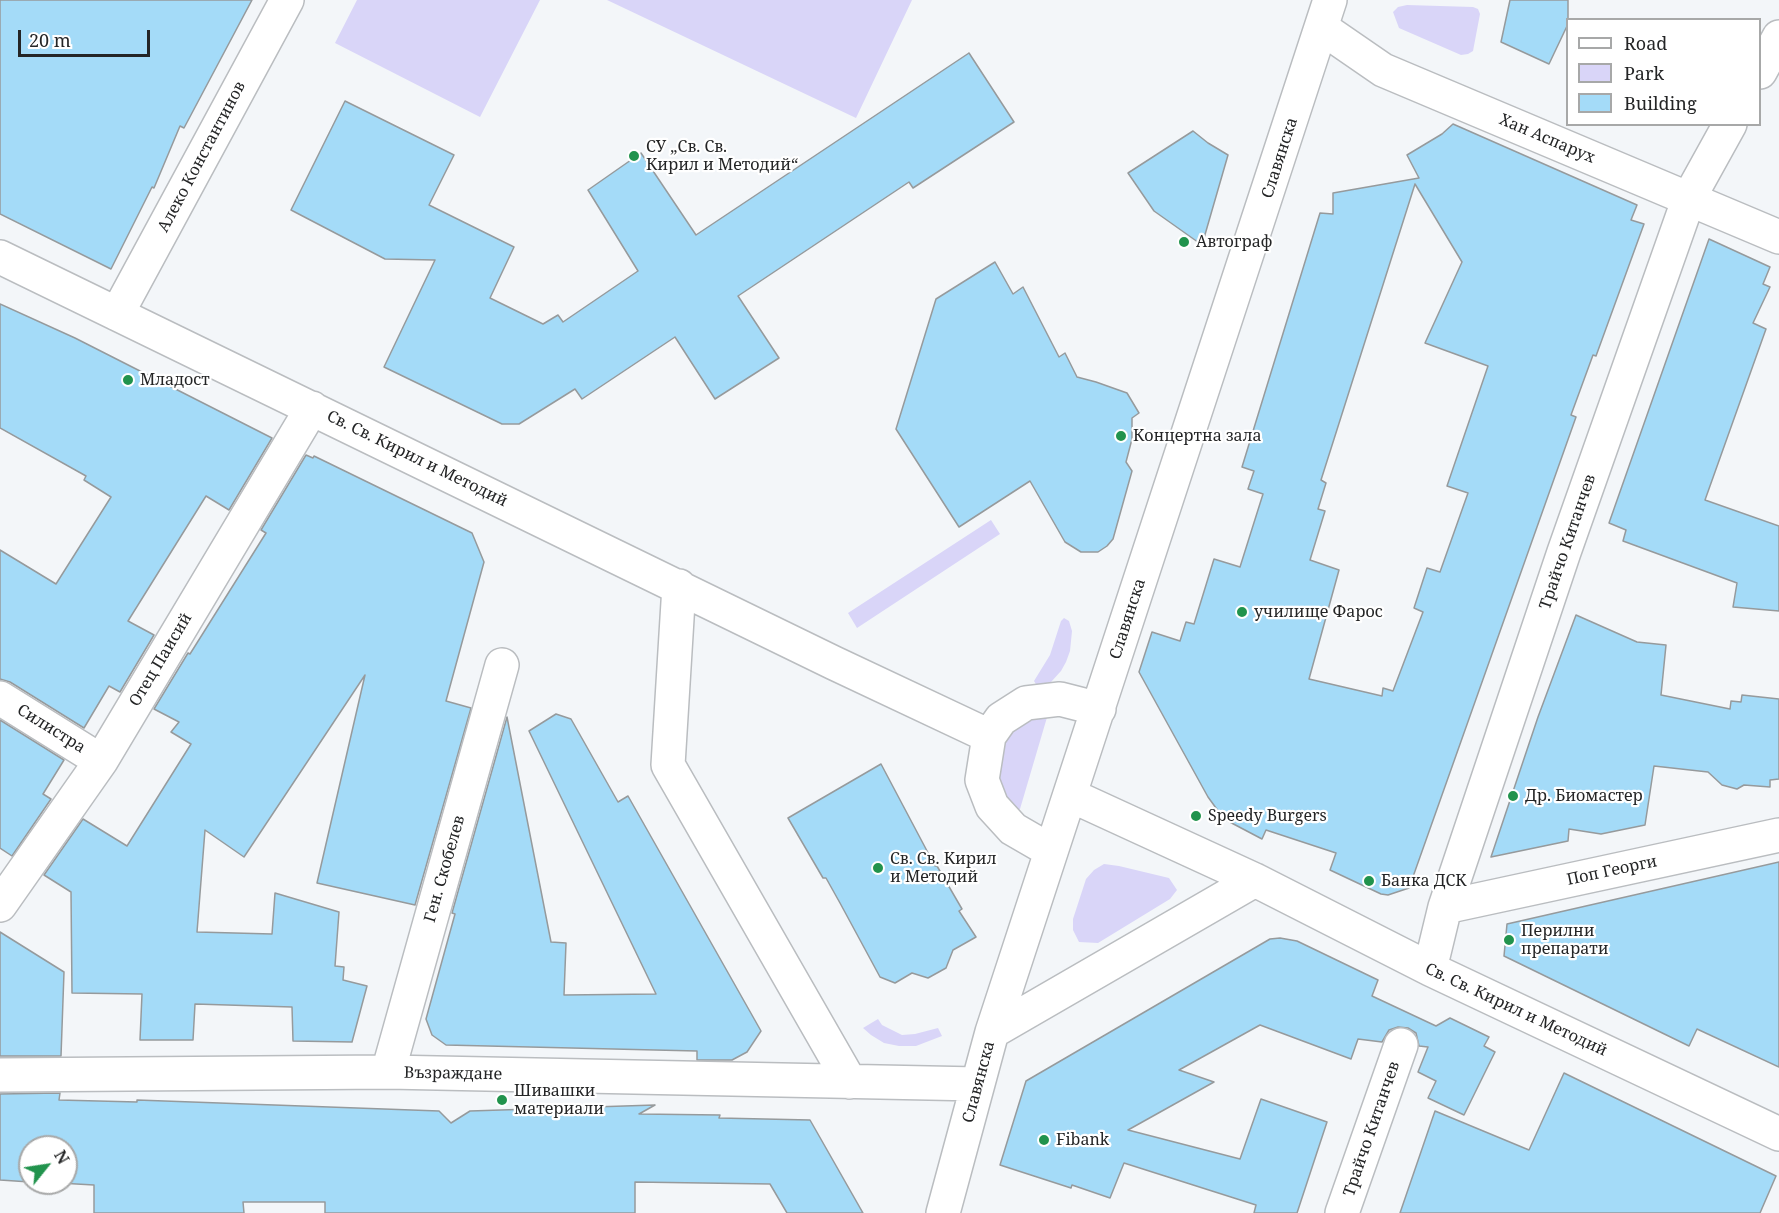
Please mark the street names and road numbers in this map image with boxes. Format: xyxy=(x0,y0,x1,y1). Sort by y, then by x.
street label: Алеко Константинов xyxy=(154,78,250,236)
street label: Хан Аспарух xyxy=(1496,110,1598,168)
street label: Славянска xyxy=(1258,115,1302,201)
street label: Св. Св. Кирил и Методий xyxy=(324,407,510,511)
street label: Трайчо Китанчев xyxy=(1536,472,1600,612)
street label: Славянска xyxy=(1106,576,1150,662)
street label: Отец Паисий xyxy=(126,610,196,710)
street label: Силистра xyxy=(13,700,89,758)
street label: Ген. Скобелев xyxy=(421,813,469,925)
street label: Поп Георги xyxy=(1565,852,1659,890)
street label: Св. Св. Кирил и Методий xyxy=(1422,959,1610,1061)
street label: Славянска xyxy=(959,1039,999,1125)
street label: Трайчо Китанчев xyxy=(1340,1059,1404,1199)
street label: Възраждане xyxy=(404,1064,502,1084)

